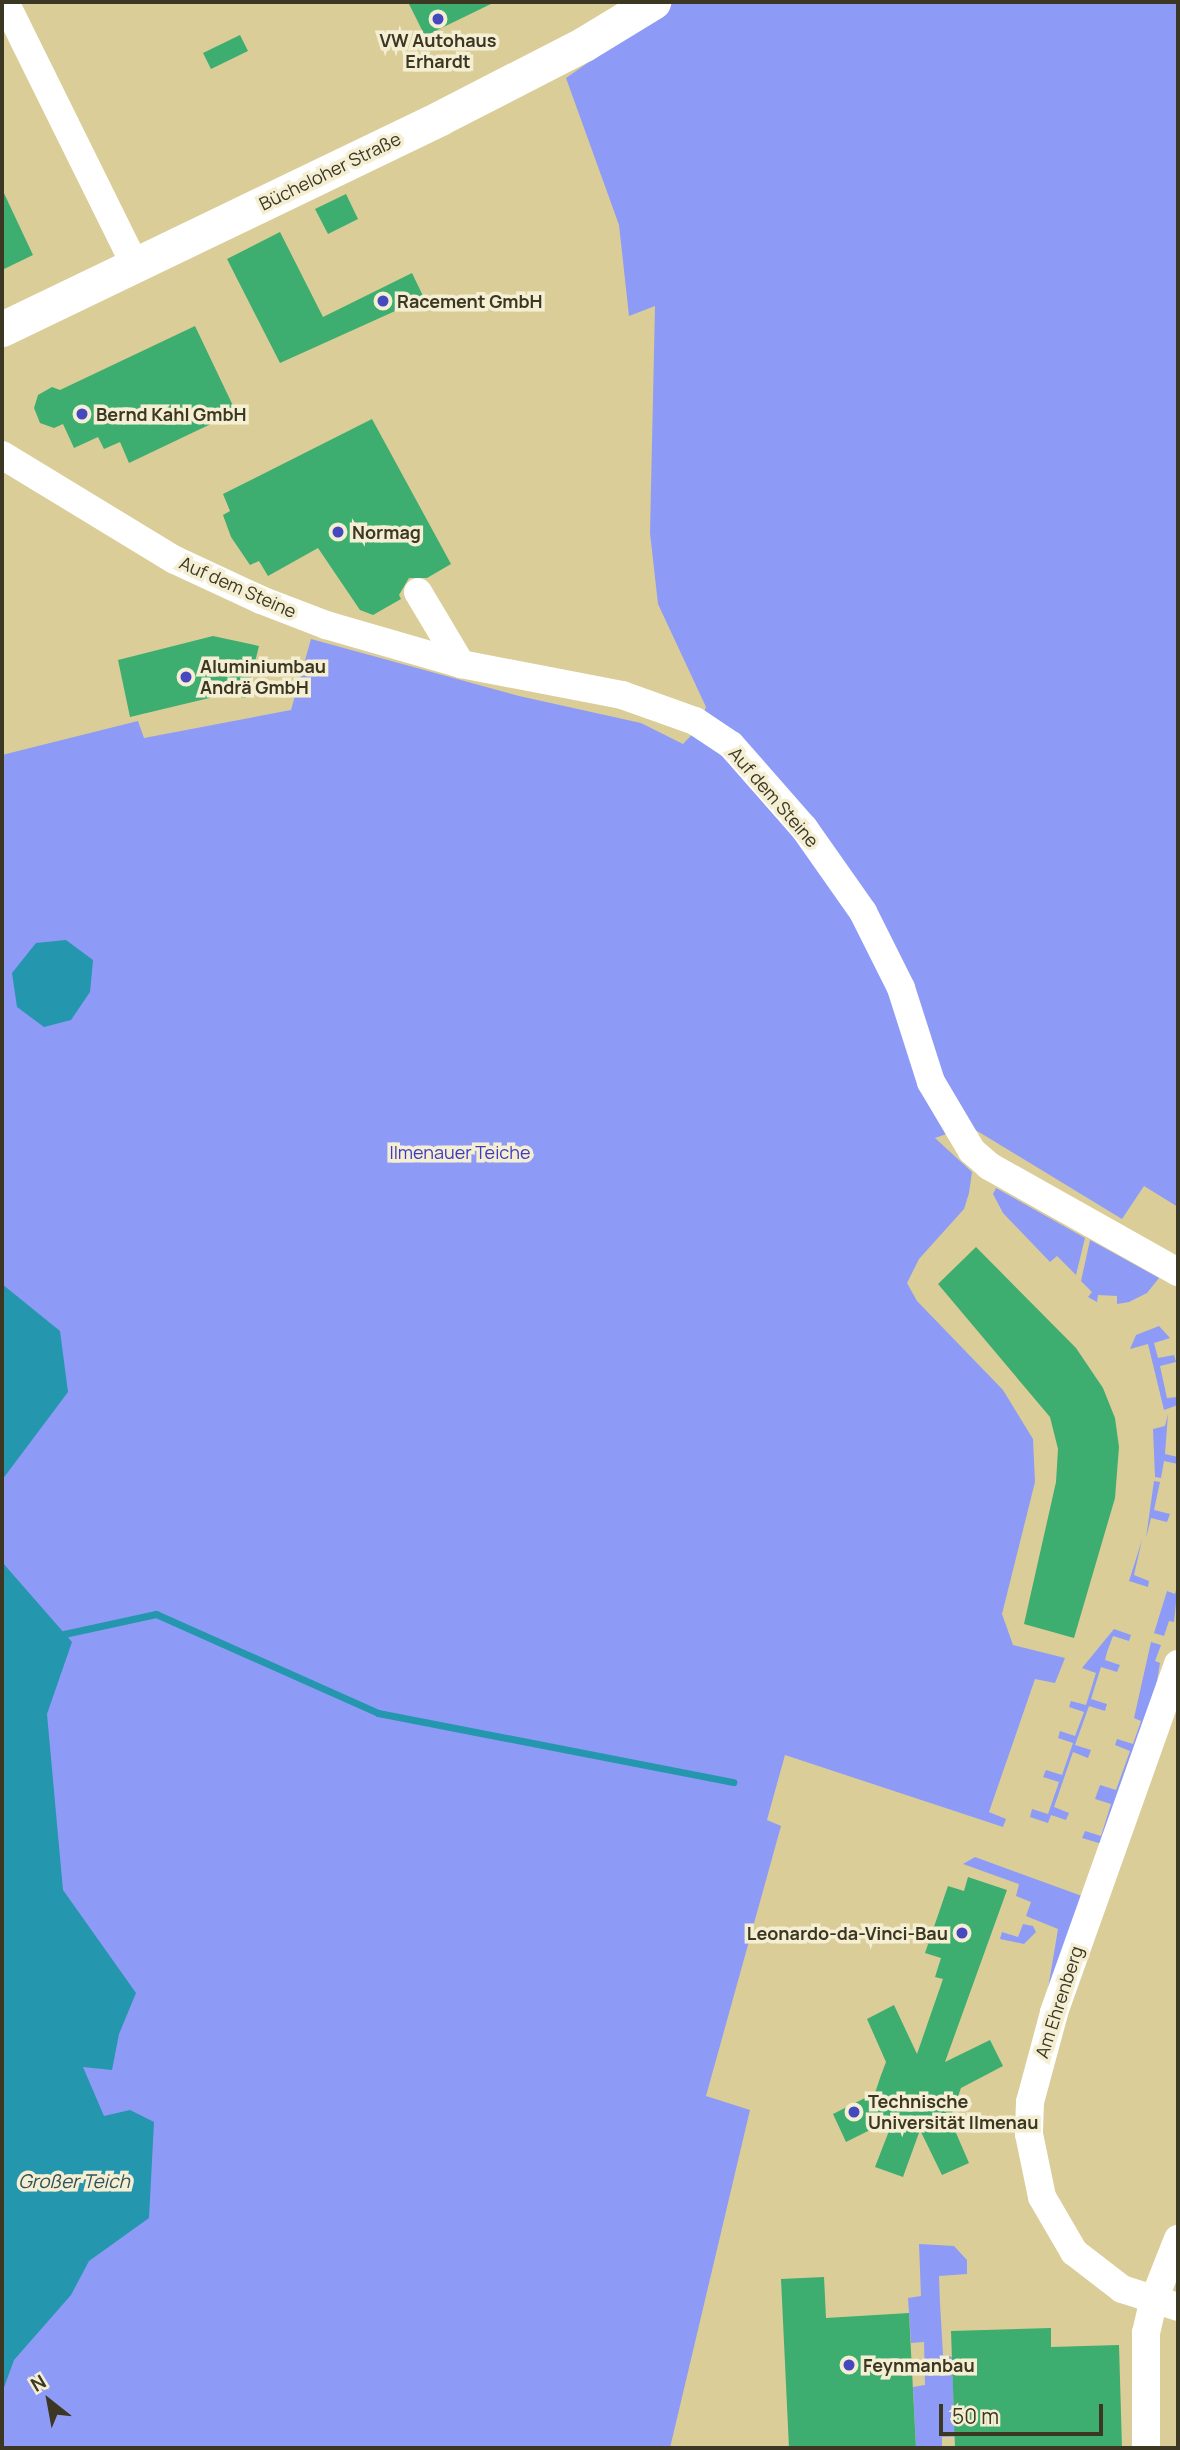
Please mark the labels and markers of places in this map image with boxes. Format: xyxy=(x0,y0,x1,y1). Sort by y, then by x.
marker: VW Autohaus Erhardt xyxy=(430,11,446,27)
place label: VW Autohaus Erhardt xyxy=(379,30,497,72)
place label: Racement GmbH xyxy=(397,290,543,312)
marker: Racement GmbH xyxy=(375,293,391,309)
place label: Bernd Kahl GmbH xyxy=(96,403,247,425)
marker: Bernd Kahl GmbH xyxy=(74,406,90,422)
place label: Normag xyxy=(352,521,421,543)
marker: Normag xyxy=(330,524,346,540)
place label: Aluminiumbau Andrä GmbH xyxy=(200,656,326,698)
marker: Aluminiumbau Andrä GmbH xyxy=(178,669,194,685)
place label: Leonardo-da-Vinci-Bau xyxy=(747,1922,948,1944)
marker: Leonardo-da-Vinci-Bau xyxy=(954,1925,970,1941)
place label: Technische Universität Ilmenau xyxy=(868,2091,1038,2134)
marker: Technische Universität Ilmenau xyxy=(846,2104,862,2120)
place label: Feynmanbau xyxy=(863,2354,975,2376)
marker: Feynmanbau xyxy=(841,2357,857,2373)

